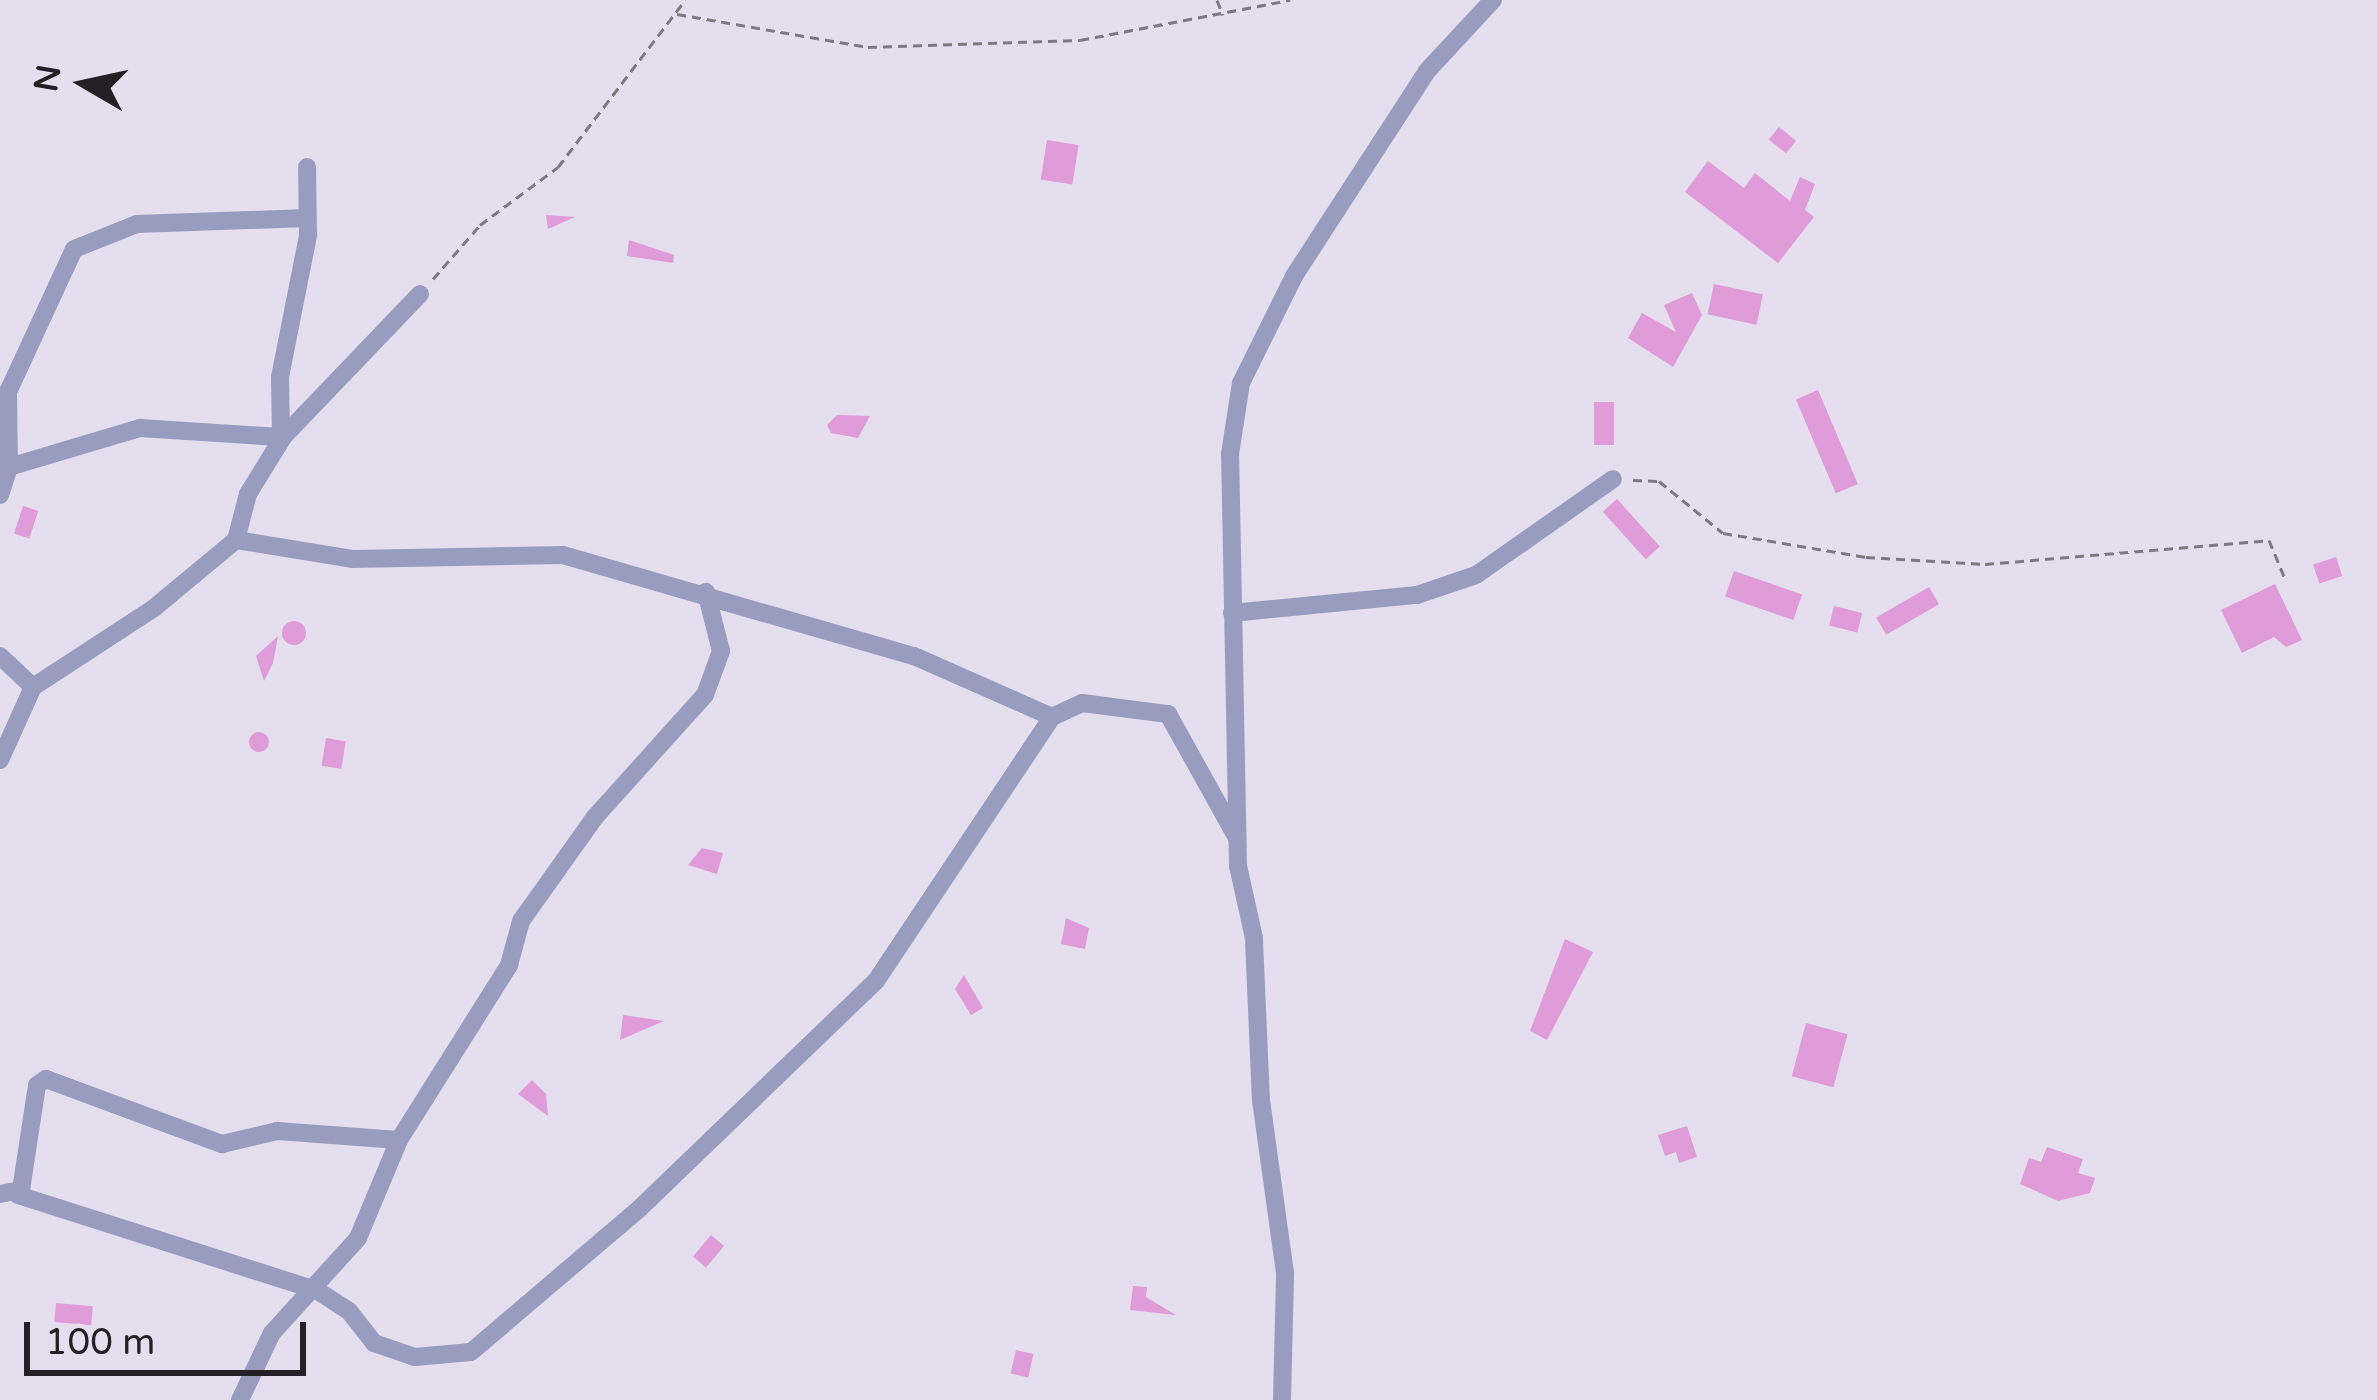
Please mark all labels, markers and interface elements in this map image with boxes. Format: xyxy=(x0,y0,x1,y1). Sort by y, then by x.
north arrow xyxy=(24,24,144,144)
text: N xyxy=(27,62,69,94)
scale bar xyxy=(30,1298,312,1372)
text: 100 m xyxy=(45,1321,155,1364)

